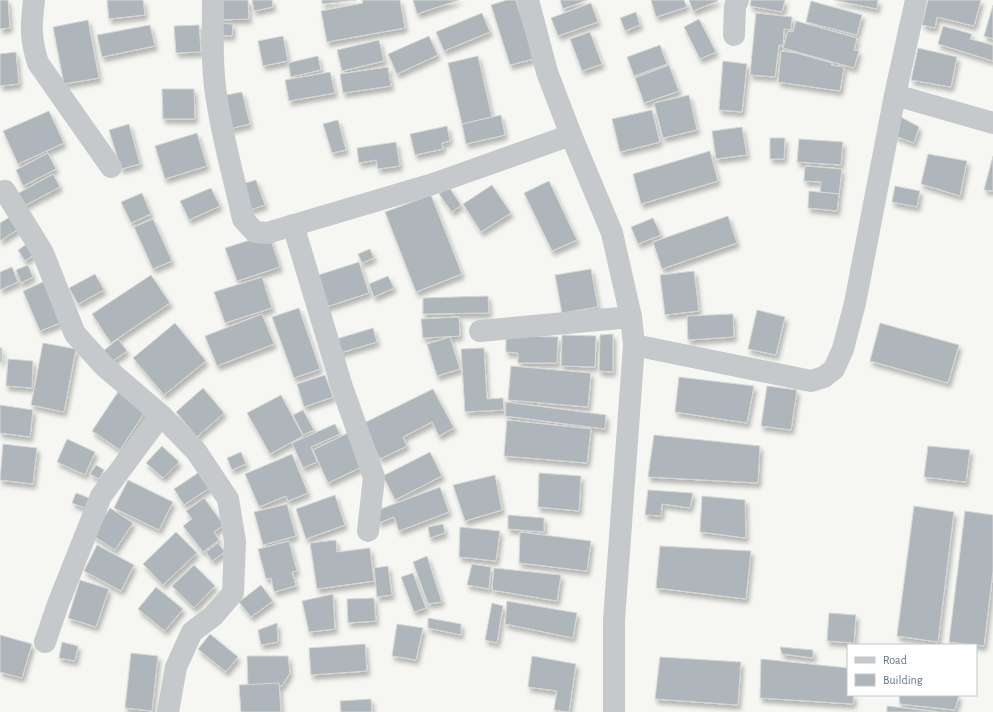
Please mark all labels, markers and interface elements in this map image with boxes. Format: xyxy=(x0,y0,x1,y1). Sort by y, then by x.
legend xyxy=(847,644,977,696)
text: Road xyxy=(883,654,907,666)
text: Building xyxy=(883,674,923,686)

